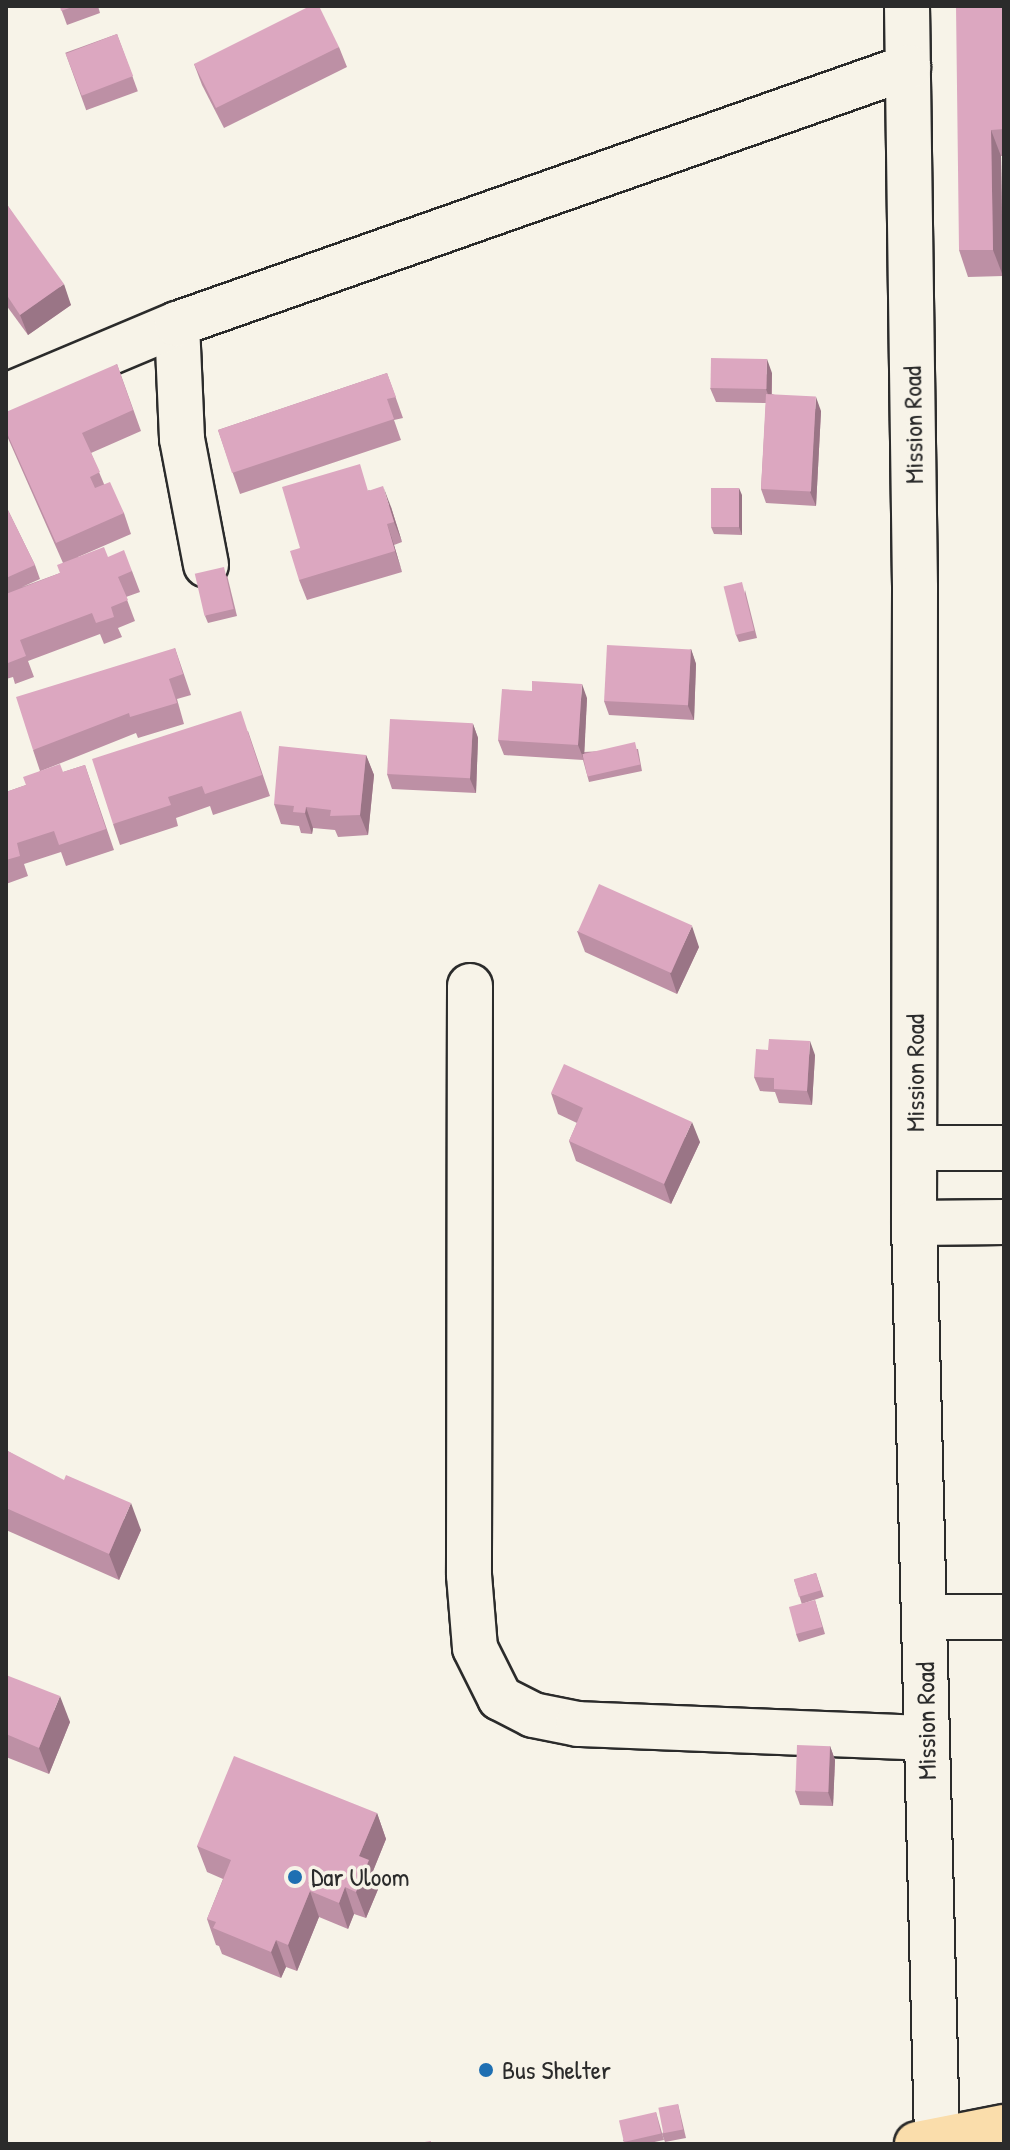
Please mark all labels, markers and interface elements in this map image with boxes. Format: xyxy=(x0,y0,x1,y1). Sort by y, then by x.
street label: Mission Road xyxy=(896,366,930,484)
street label: Mission Road xyxy=(899,1014,931,1132)
street label: Mission Road xyxy=(909,1662,943,1780)
place label: Dar Uloom xyxy=(311,1861,409,1893)
marker: Dar Uloom xyxy=(286,1868,304,1886)
place label: Bus Shelter xyxy=(502,2054,611,2086)
marker: Bus Shelter xyxy=(477,2061,495,2079)

